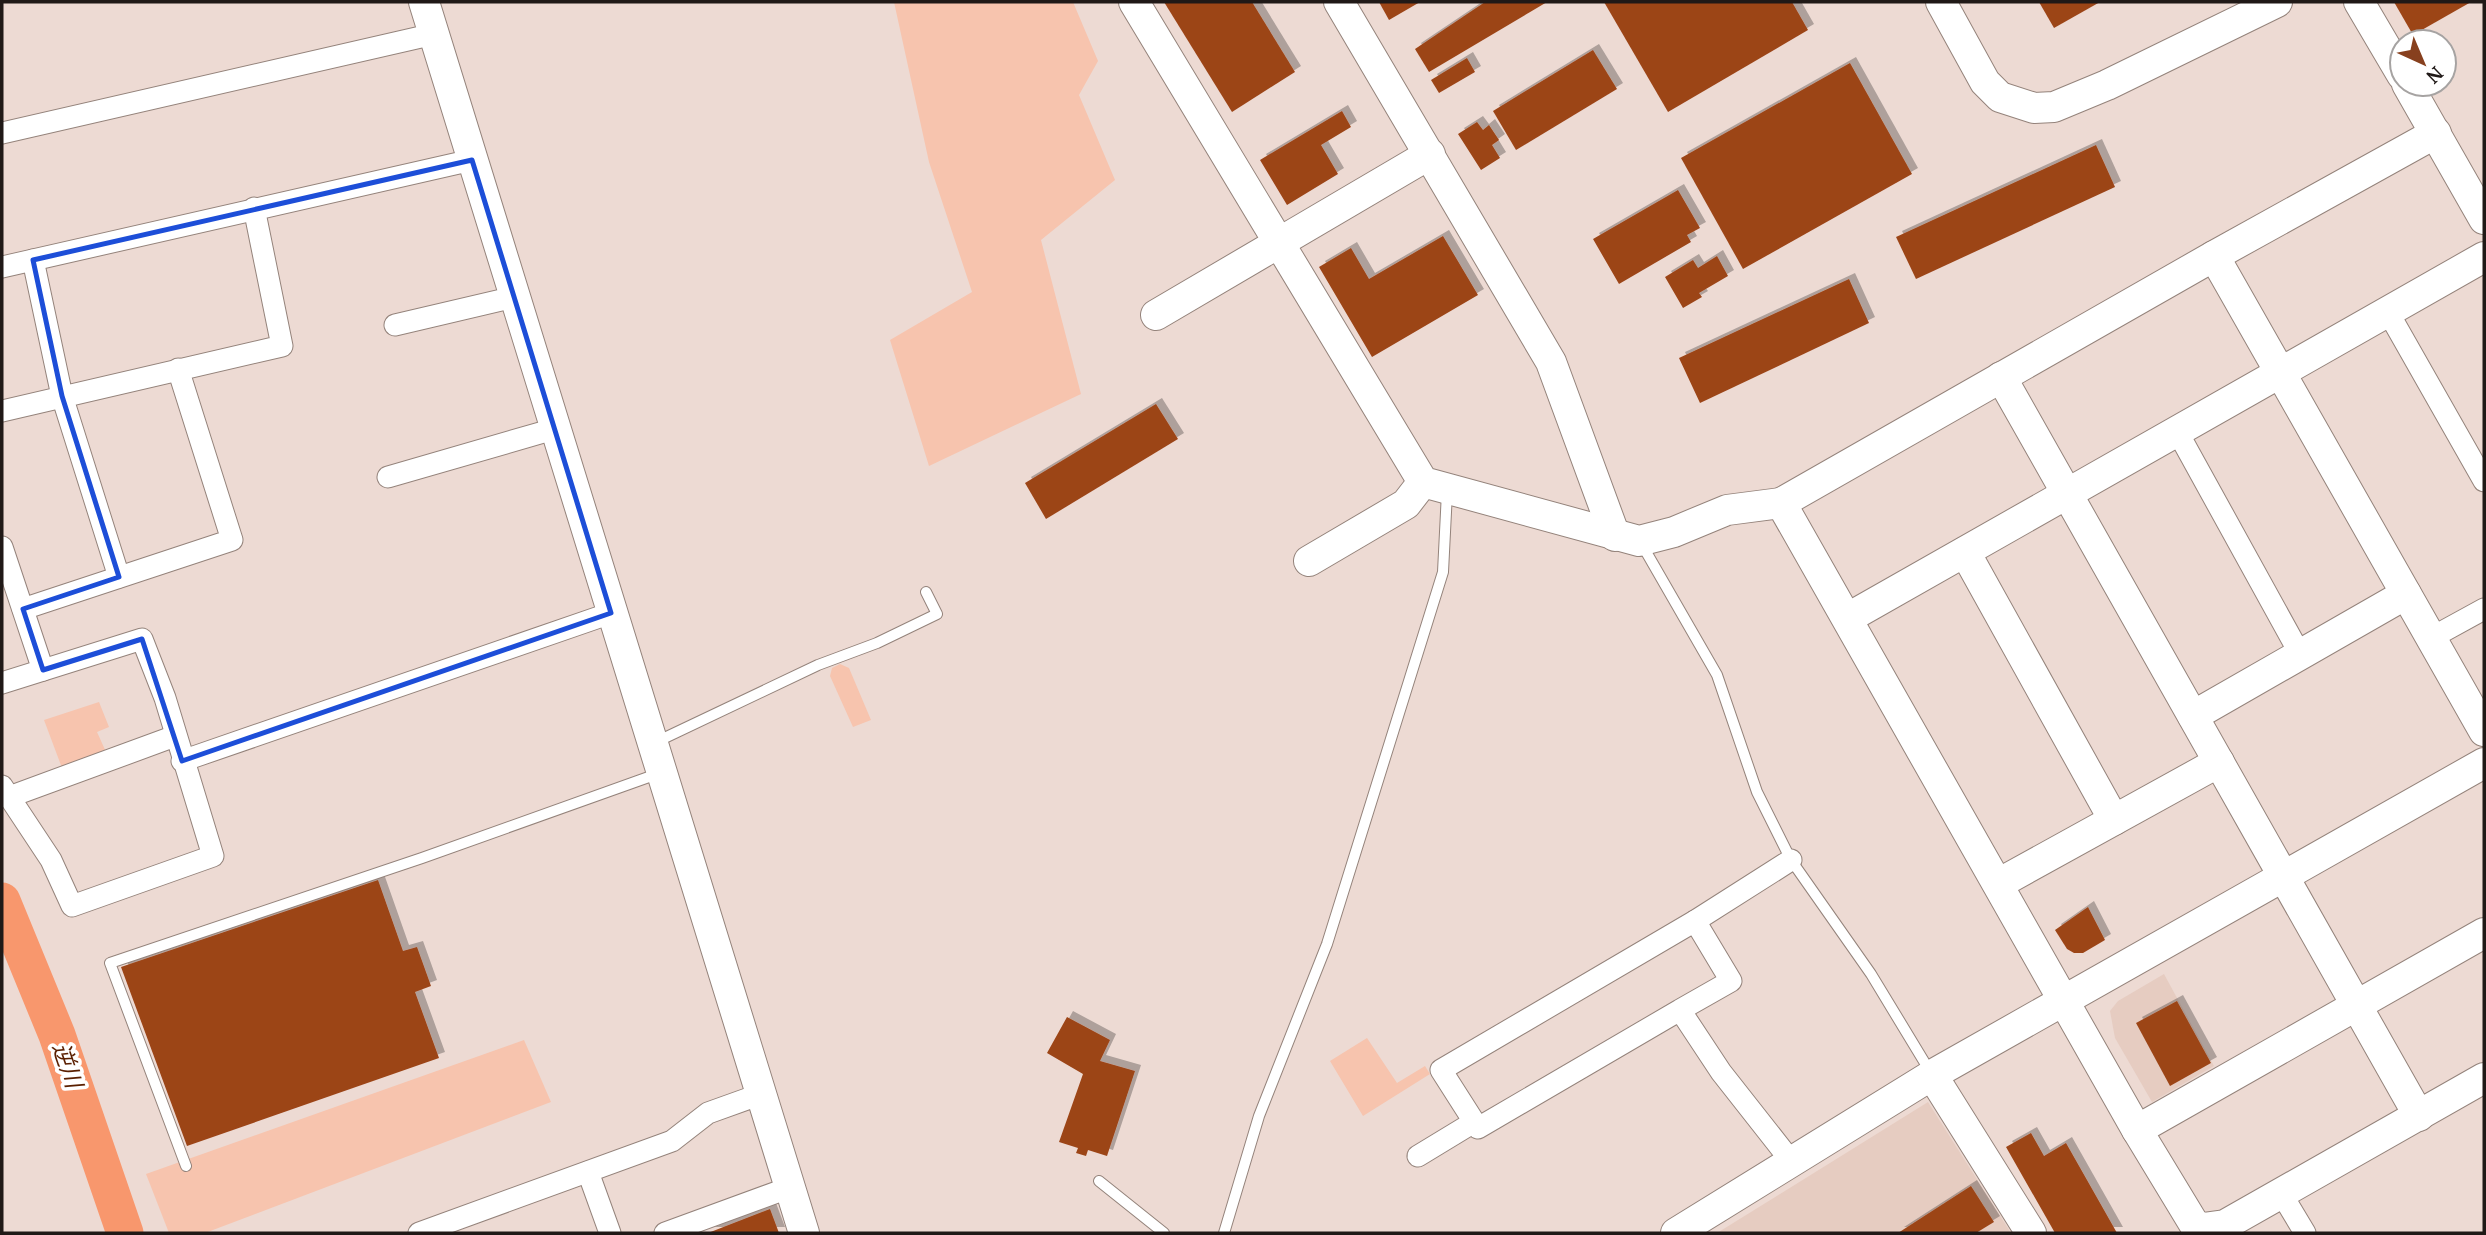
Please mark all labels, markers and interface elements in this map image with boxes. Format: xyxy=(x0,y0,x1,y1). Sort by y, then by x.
north arrow xyxy=(2388,28,2458,98)
text: N xyxy=(2421,62,2449,90)
water label: 逆川 xyxy=(46,1038,91,1095)

